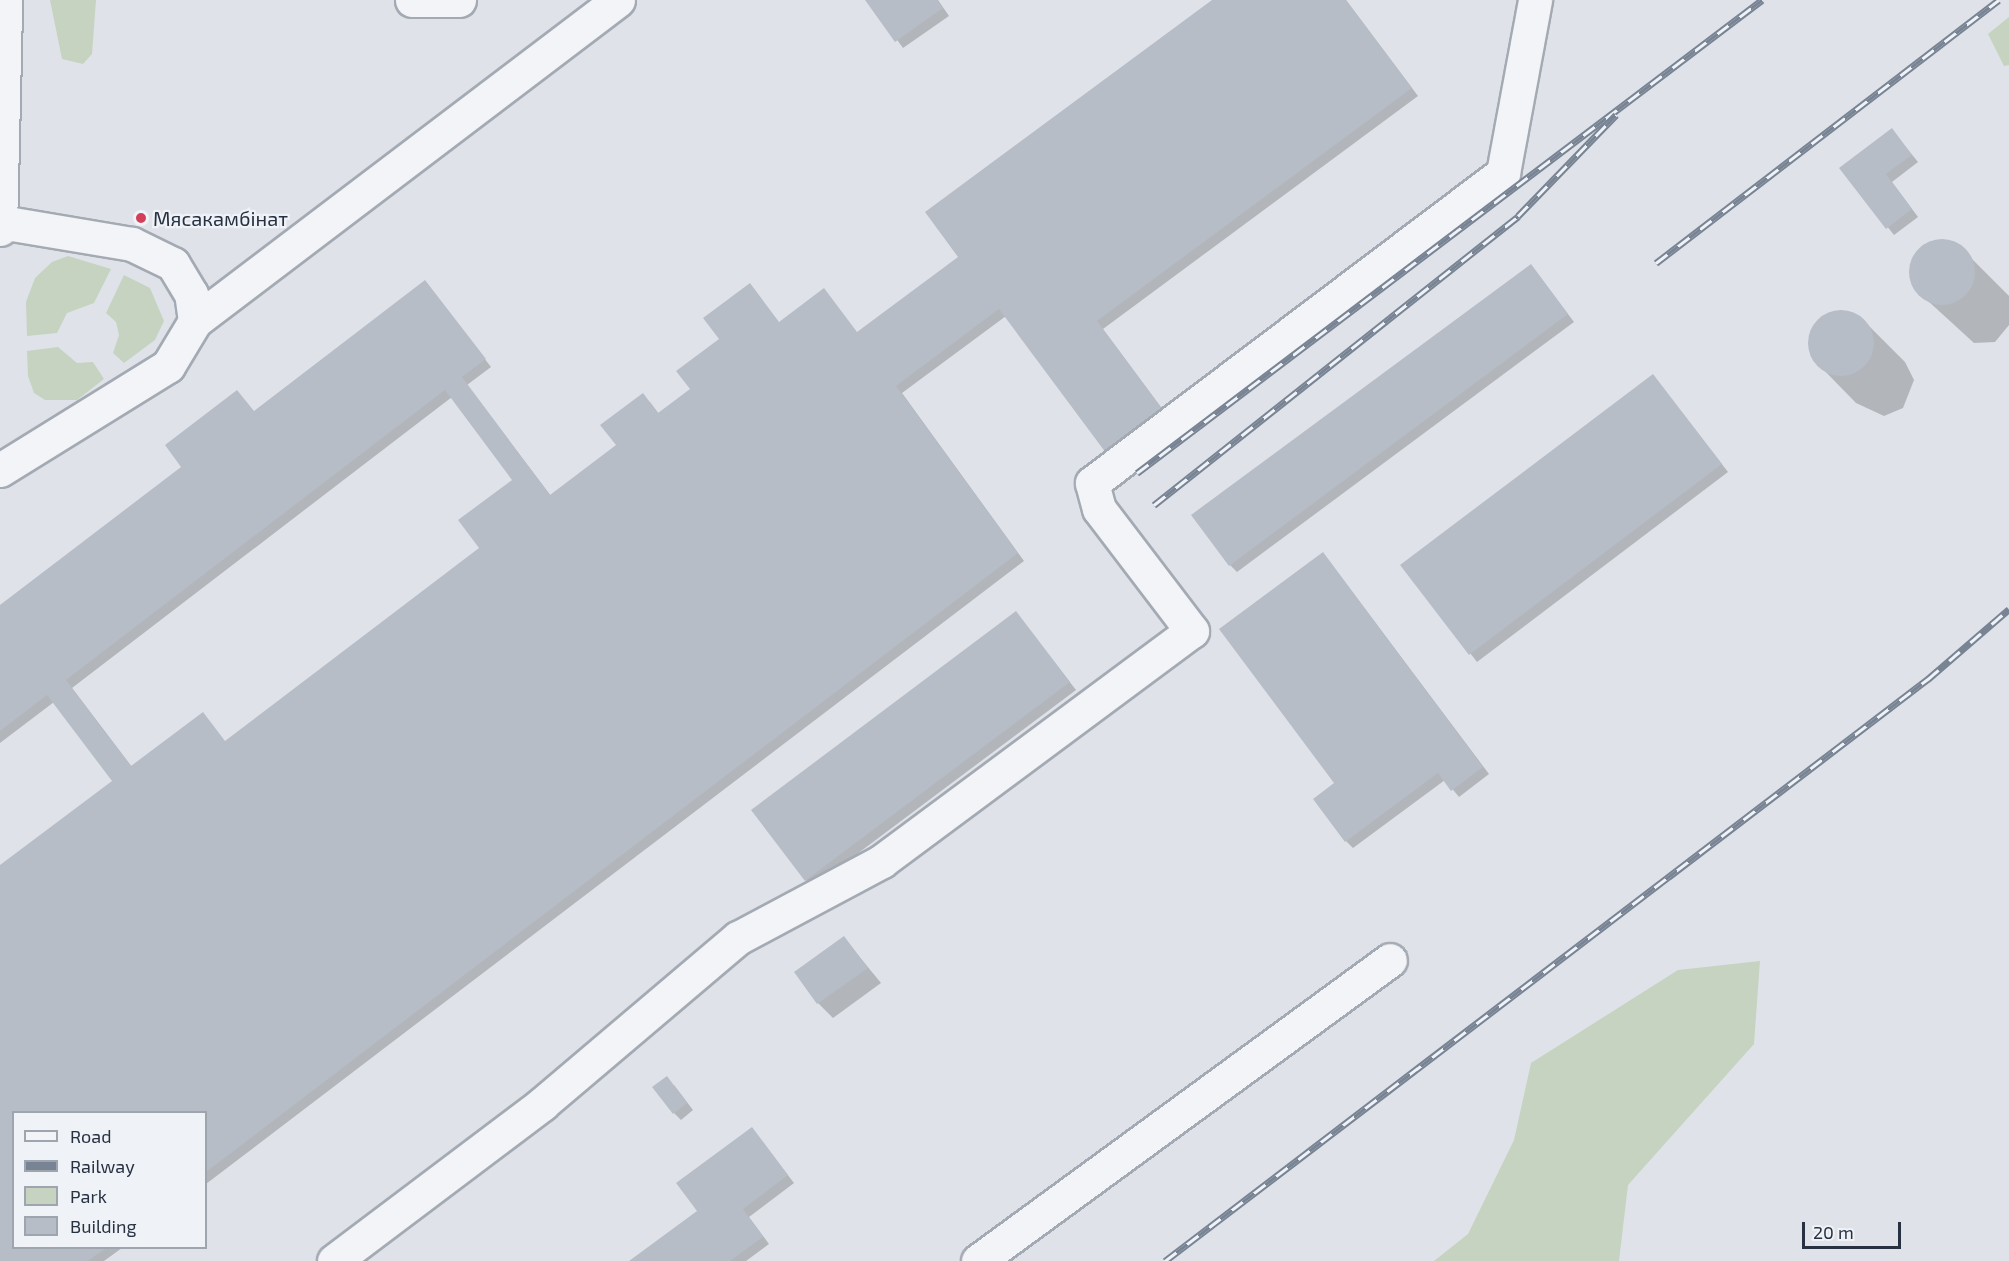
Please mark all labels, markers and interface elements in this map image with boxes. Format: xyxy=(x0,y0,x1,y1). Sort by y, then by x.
place label: Мясакамбінат xyxy=(153,206,288,230)
marker: Мясакамбінат xyxy=(134,211,148,225)
legend xyxy=(12,1111,207,1249)
text: Road xyxy=(70,1125,111,1147)
text: Railway xyxy=(70,1155,135,1177)
text: Park xyxy=(70,1185,107,1207)
scale bar xyxy=(1805,1210,1904,1248)
text: Building xyxy=(70,1215,137,1237)
text: 20 m xyxy=(1813,1221,1854,1243)

